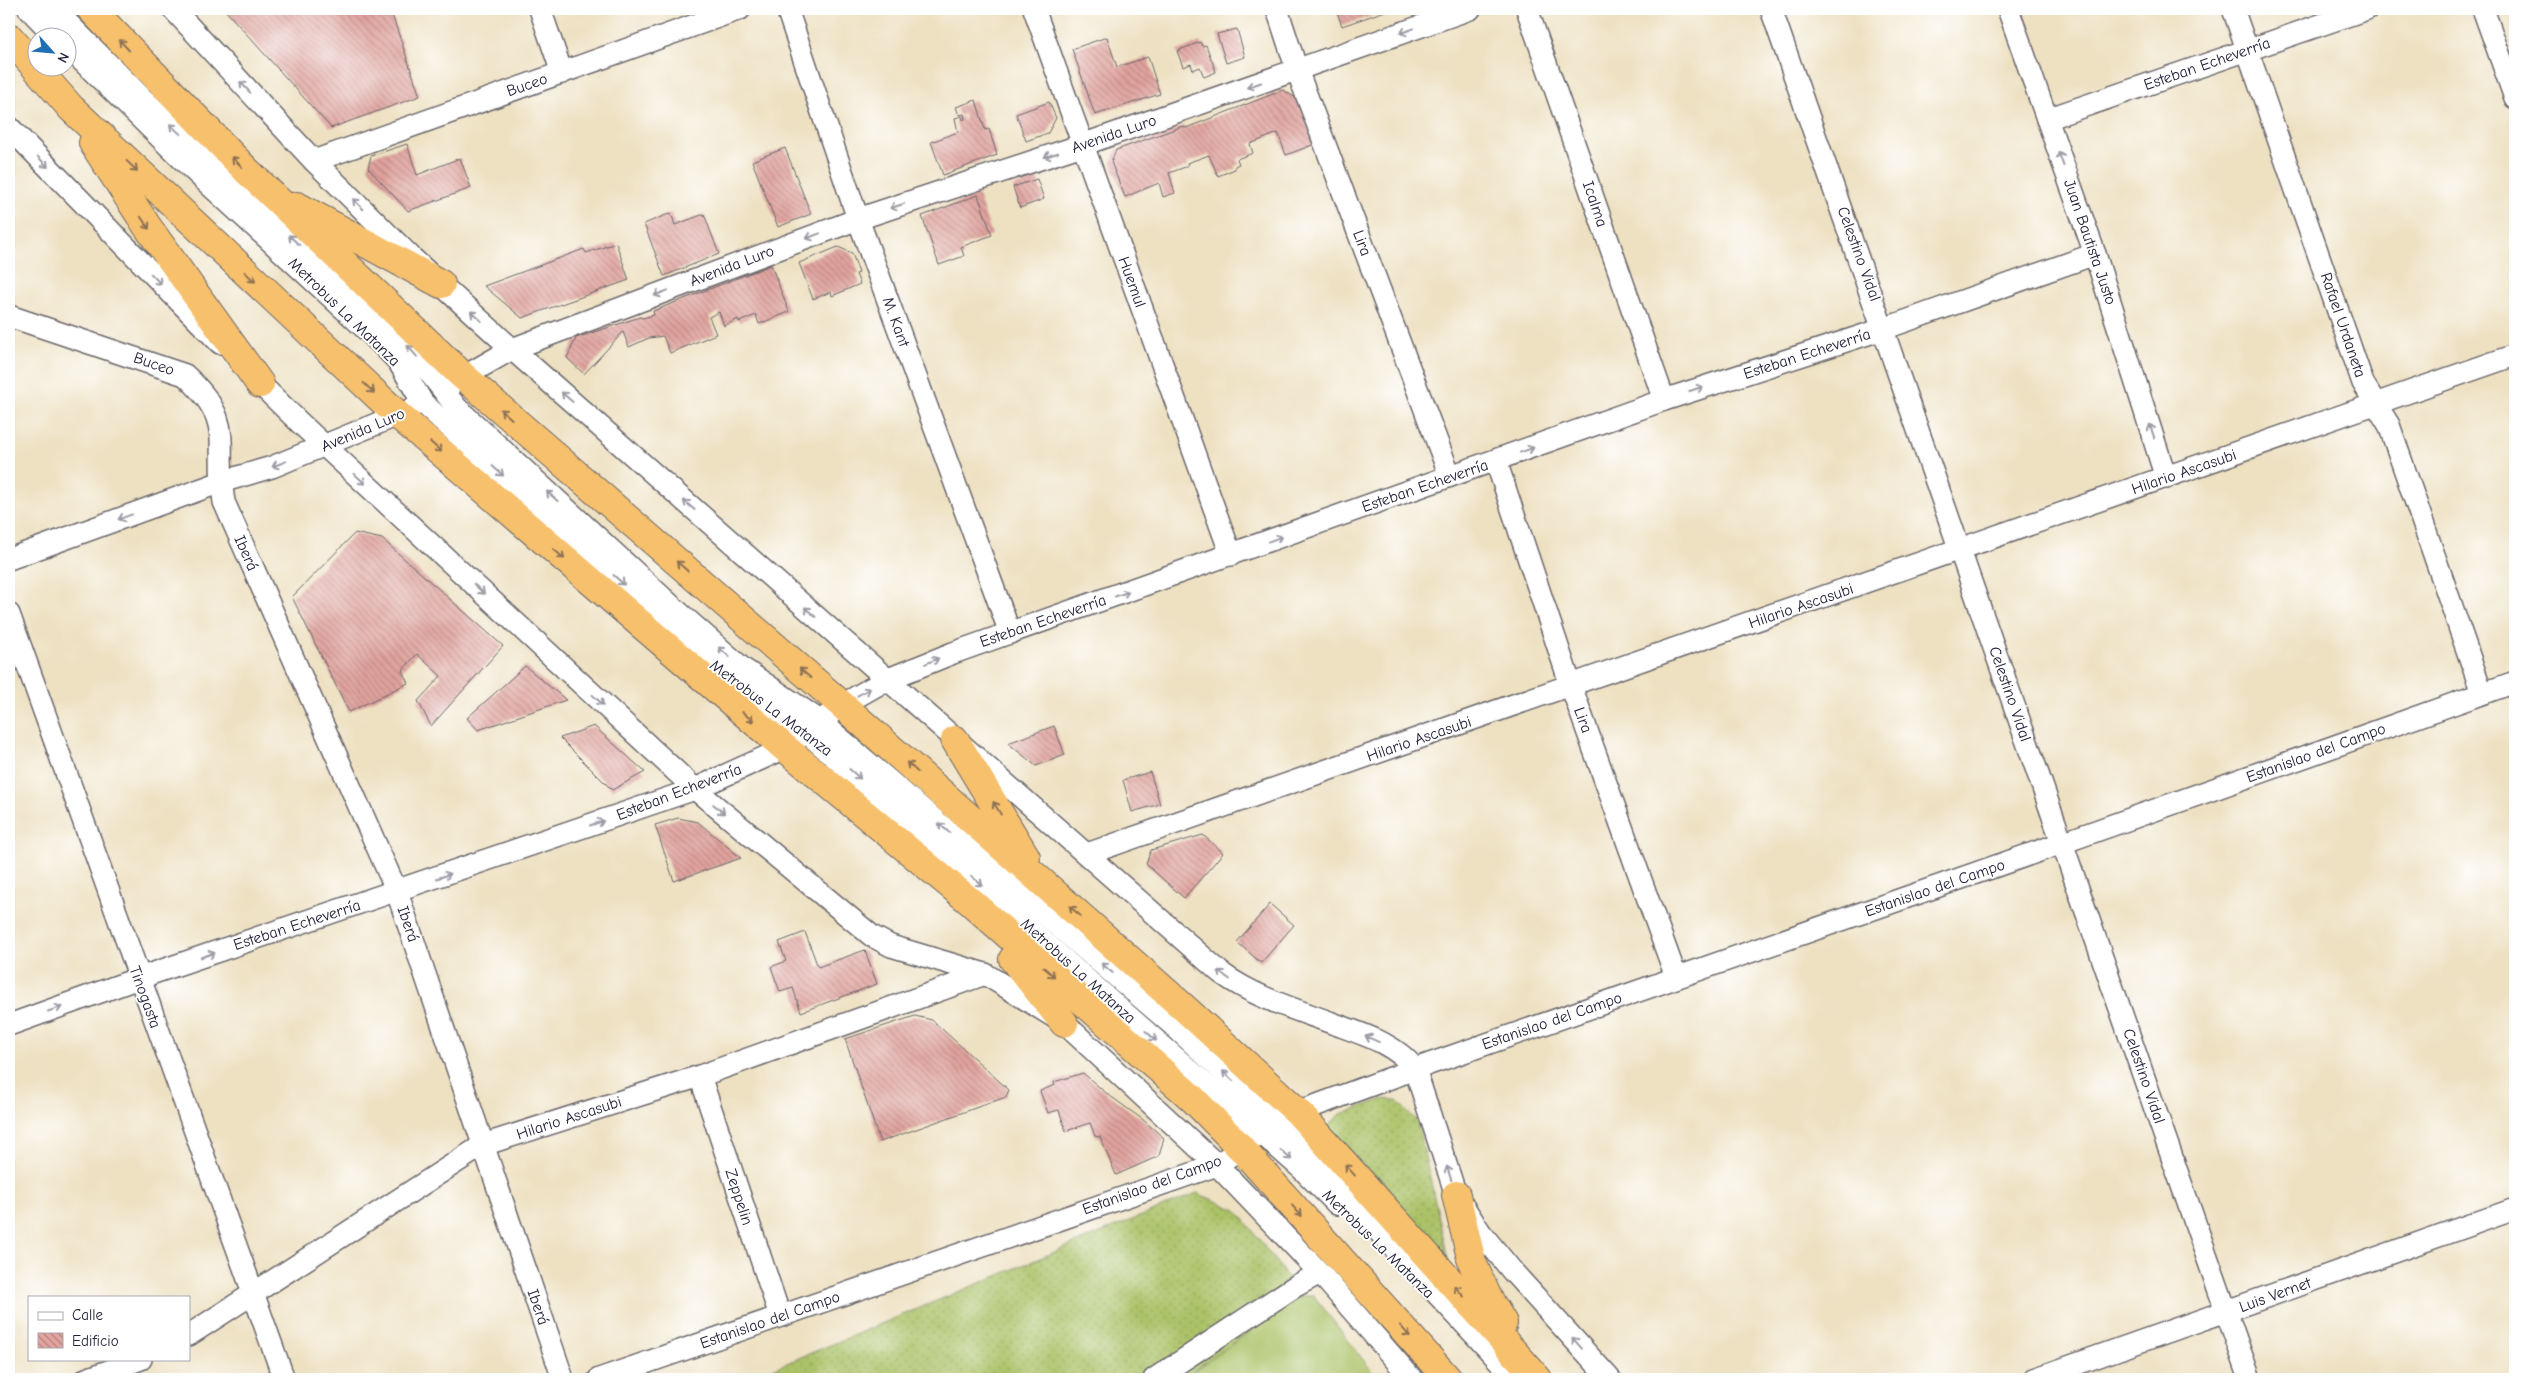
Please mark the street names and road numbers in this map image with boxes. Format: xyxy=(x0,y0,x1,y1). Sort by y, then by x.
street label: Esteban Echeverría xyxy=(2141,34,2273,94)
street label: Buceo xyxy=(504,70,550,100)
street label: Avenida Luro xyxy=(1069,111,1159,157)
street label: Juan Bautista Justo xyxy=(2060,177,2120,307)
street label: Icalma xyxy=(1579,179,1611,229)
street label: Celestino Vidal xyxy=(1834,204,1884,304)
street label: Lira xyxy=(1349,228,1375,258)
street label: Avenida Luro xyxy=(687,242,777,290)
street label: Metrobus La Matanza xyxy=(284,254,404,370)
street label: Huemul xyxy=(1115,254,1149,310)
street label: Rafael Urdaneta xyxy=(2317,270,2369,380)
street label: M. Kant xyxy=(879,295,913,350)
street label: Esteban Echeverría xyxy=(1741,325,1873,383)
street label: Buceo xyxy=(131,349,177,379)
street label: Avenida Luro xyxy=(319,404,407,456)
street label: Hilario Ascasubi xyxy=(2129,446,2239,498)
street label: Esteban Echeverría xyxy=(1359,456,1491,516)
street label: Iberá xyxy=(230,532,262,574)
street label: Hilario Ascasubi xyxy=(1746,580,1856,632)
street label: Esteban Echeverría xyxy=(977,591,1109,651)
street label: Celestino Vidal xyxy=(1985,644,2035,744)
street label: Metrobus La Matanza xyxy=(706,656,836,760)
street label: Lira xyxy=(1570,705,1596,735)
street label: Hilario Ascasubi xyxy=(1364,713,1474,765)
street label: Estanislao del Campo xyxy=(2244,719,2388,787)
street label: Esteban Echeverría xyxy=(614,760,744,824)
street label: Estanislao del Campo xyxy=(1863,856,2007,920)
street label: Esteban Echeverría xyxy=(231,896,363,954)
street label: Iberá xyxy=(393,904,423,944)
street label: Metrobus La Matanza xyxy=(1017,915,1139,1027)
street label: Tinogasta xyxy=(125,963,165,1031)
street label: Estanislao del Campo xyxy=(1480,989,1624,1053)
street label: Celestino Vidal xyxy=(2119,1026,2169,1126)
street label: Hilario Ascasubi xyxy=(514,1092,624,1144)
street label: Estanislao del Campo xyxy=(1080,1151,1224,1219)
street label: Zeppelin xyxy=(721,1166,757,1228)
street label: Metrobus La Matanza xyxy=(1318,1186,1438,1302)
street label: Luis Vernet xyxy=(2237,1274,2314,1316)
street label: Iberá xyxy=(523,1287,553,1327)
street label: Estanislao del Campo xyxy=(698,1288,842,1352)

